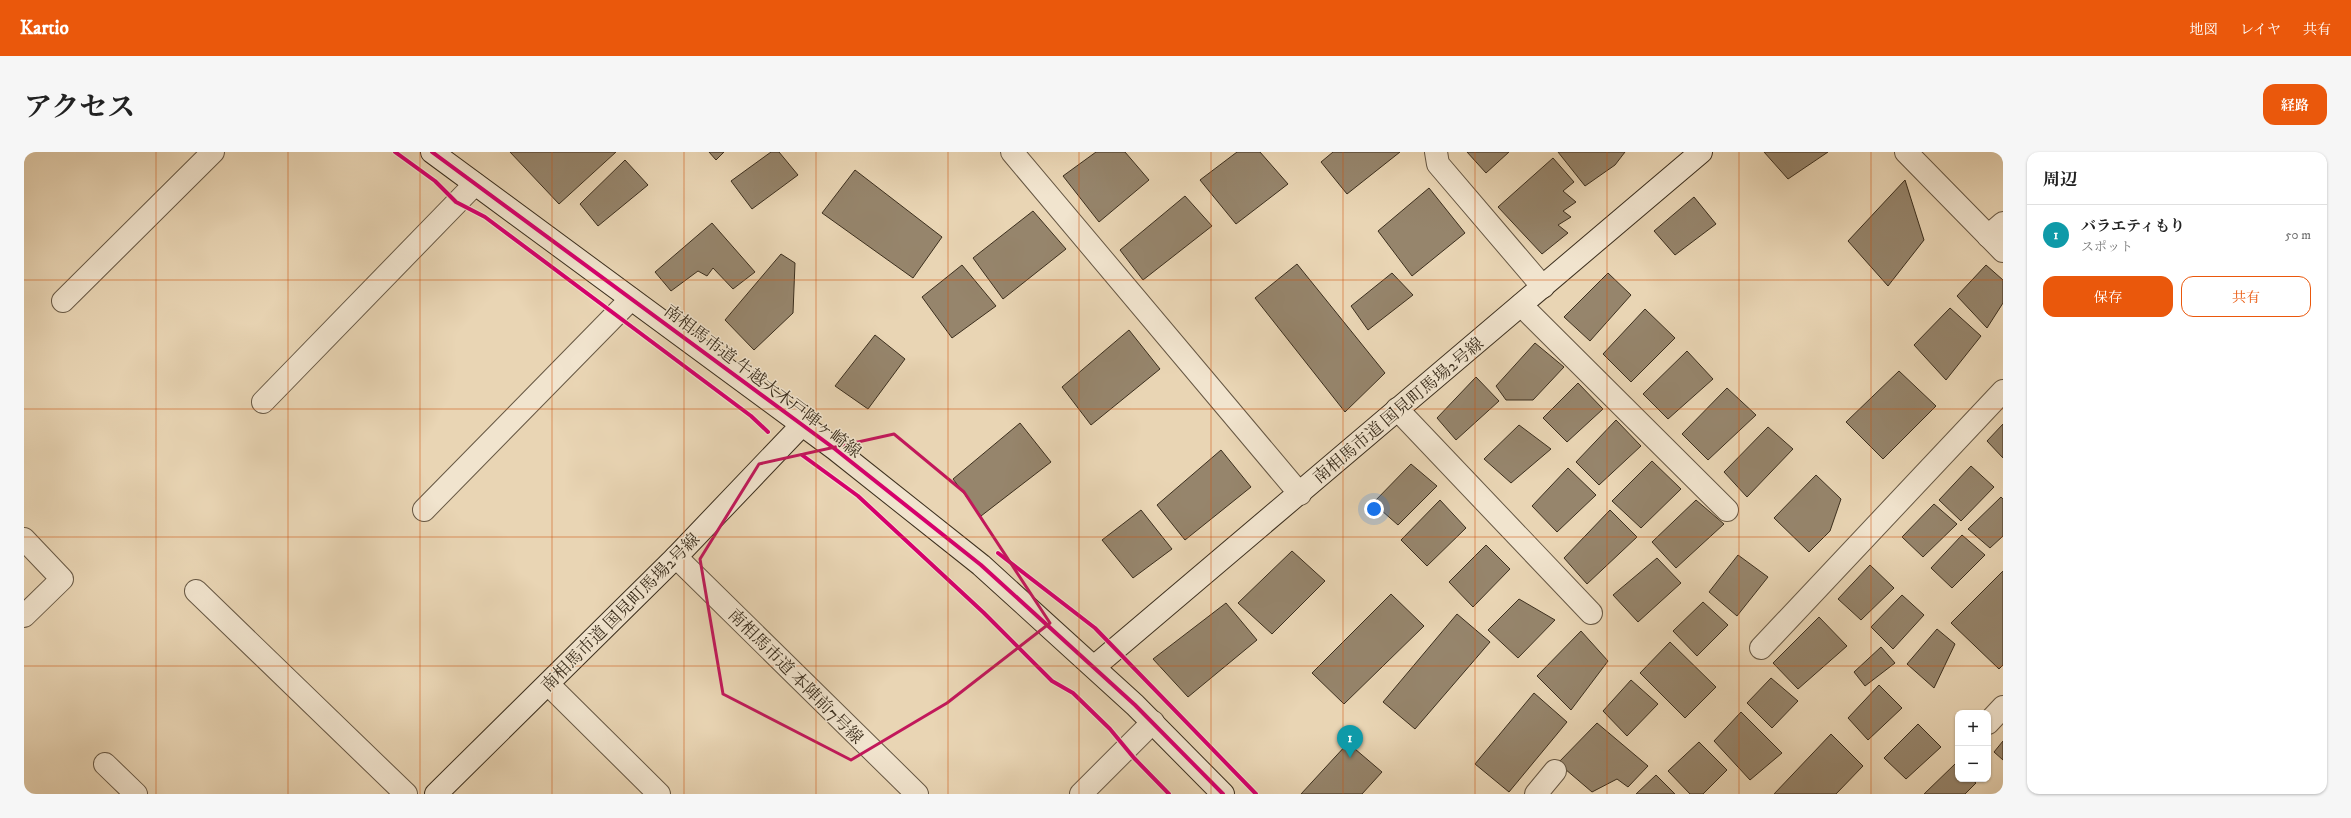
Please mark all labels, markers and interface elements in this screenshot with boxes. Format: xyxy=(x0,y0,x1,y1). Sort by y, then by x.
text: Kartio xyxy=(20,17,69,40)
text: 地図 xyxy=(2190,21,2218,39)
text: レイヤ xyxy=(2240,21,2281,39)
text: 共有 xyxy=(2303,21,2331,39)
button: 経路 xyxy=(2263,84,2327,125)
text: アクセス xyxy=(24,90,135,125)
text: 周辺 xyxy=(2043,169,2077,191)
text: バラエティもり xyxy=(2081,217,2185,236)
text: 1 xyxy=(2054,227,2058,243)
text: 50 m xyxy=(2285,227,2311,243)
text: スポット xyxy=(2081,239,2133,255)
button: 保存 xyxy=(2043,276,2173,317)
button: 共有 xyxy=(2181,276,2311,317)
street label: 南相馬市道 牛越大木戸陣ヶ崎線 xyxy=(659,300,866,463)
street label: 南相馬市道 国見町馬場2号線 xyxy=(1309,333,1488,489)
your location xyxy=(1364,499,1384,519)
street label: 南相馬市道 国見町馬場2号線 xyxy=(537,529,705,697)
street label: 南相馬市道 本陣前7号線 xyxy=(723,604,868,749)
map controls xyxy=(1955,710,1991,782)
button: + xyxy=(1955,710,1991,746)
pin: 1 xyxy=(1337,725,1363,758)
button: − xyxy=(1955,746,1991,782)

